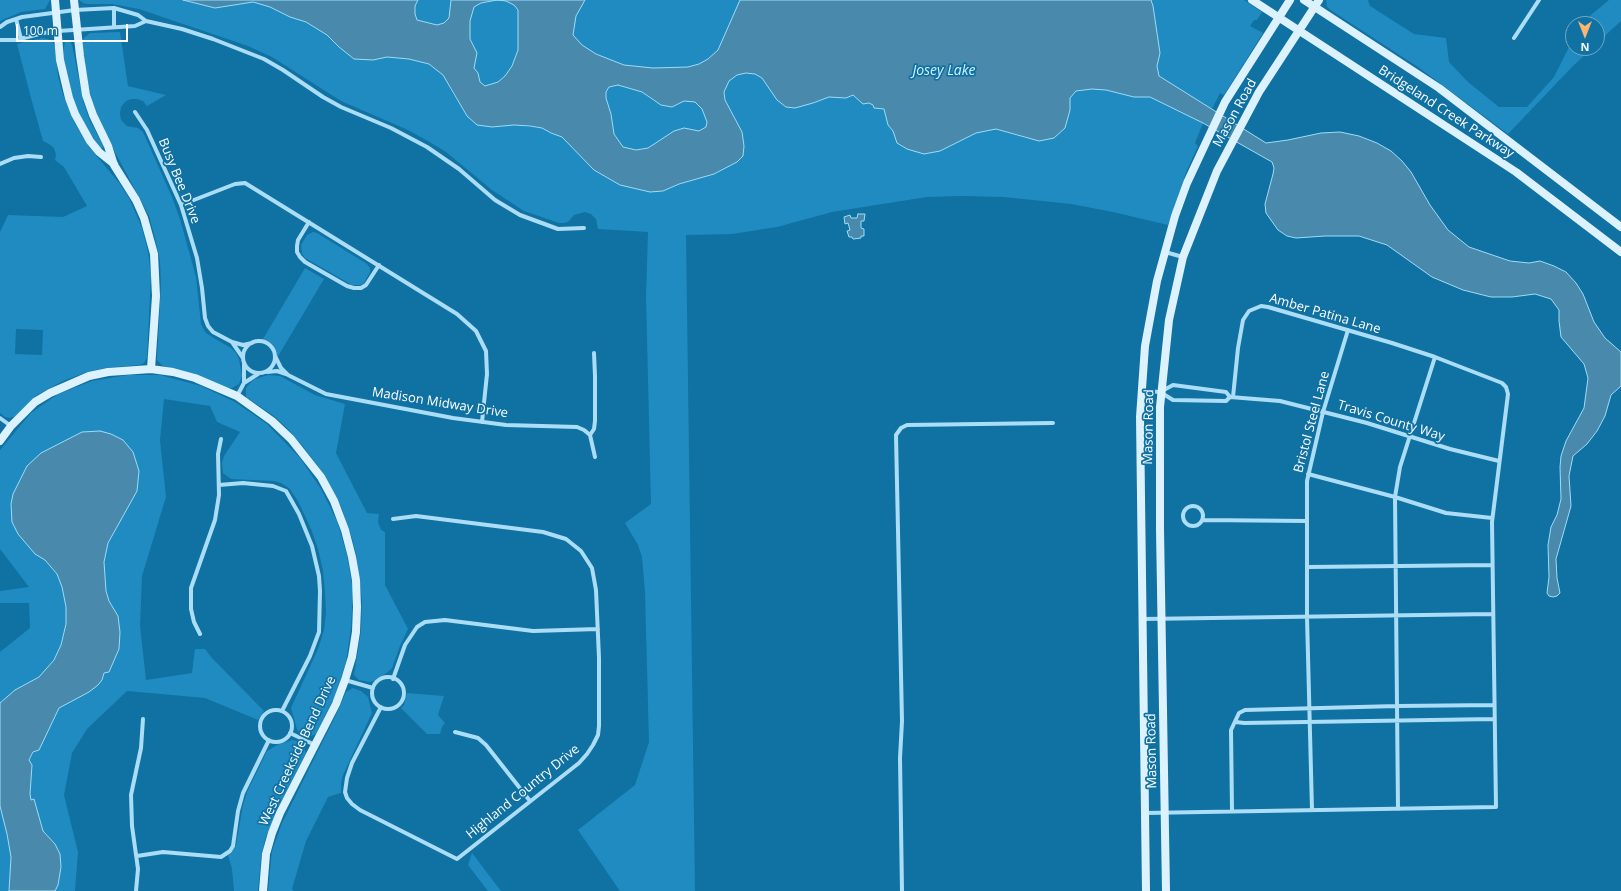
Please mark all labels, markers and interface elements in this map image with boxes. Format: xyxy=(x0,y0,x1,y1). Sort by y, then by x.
scale bar xyxy=(18,16,130,42)
north arrow xyxy=(1565,16,1605,56)
text: 100 m xyxy=(23,22,58,39)
text: N xyxy=(1581,40,1589,55)
street label: Bridgeland Creek Parkway xyxy=(1375,62,1517,162)
water label: Josey Lake xyxy=(912,63,976,79)
street label: Mason Road xyxy=(1210,76,1260,150)
street label: Busy Bee Drive xyxy=(155,136,203,226)
street label: Amber Patina Lane xyxy=(1268,291,1382,337)
street label: Bristol Steel Lane xyxy=(1291,369,1333,475)
street label: Madison Midway Drive xyxy=(371,385,509,421)
street label: Mason Road xyxy=(1141,389,1157,465)
street label: Travis County Way xyxy=(1336,397,1446,445)
street label: West Creekside Bend Drive xyxy=(256,674,340,828)
street label: Mason Road xyxy=(1144,713,1160,789)
street label: Highland Country Drive xyxy=(463,741,583,843)

